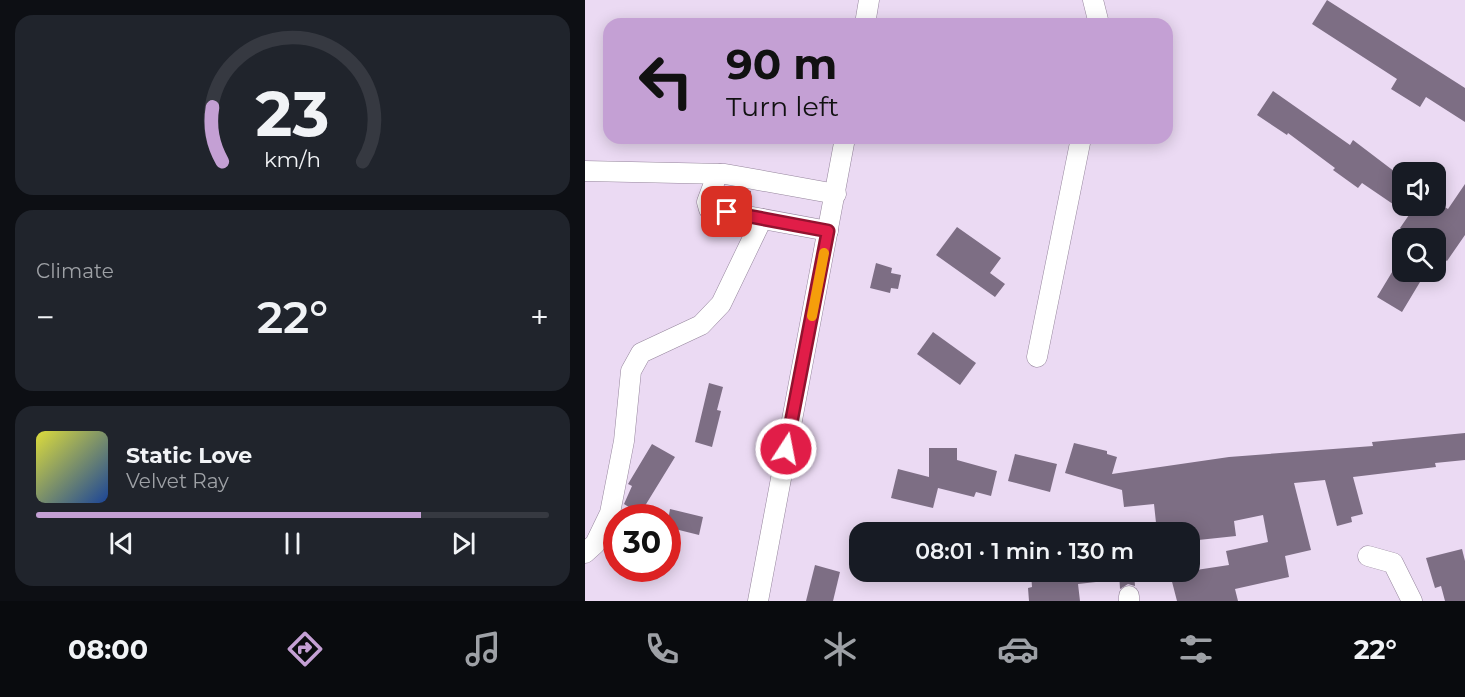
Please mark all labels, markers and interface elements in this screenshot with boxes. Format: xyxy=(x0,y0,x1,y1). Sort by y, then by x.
text: 90 m xyxy=(726,38,837,90)
icon: left xyxy=(627,42,705,120)
text: 23 xyxy=(256,76,329,152)
text: Turn left xyxy=(726,90,839,123)
text: km/h xyxy=(264,147,321,173)
map controls xyxy=(1392,162,1446,282)
button: sound xyxy=(1392,162,1446,216)
pin xyxy=(701,186,752,237)
icon: arrive xyxy=(710,195,743,228)
button: search xyxy=(1392,228,1446,282)
text: Climate xyxy=(36,259,114,283)
text: 22° xyxy=(257,289,328,344)
text: − xyxy=(36,297,55,337)
text: + xyxy=(530,297,549,337)
position arrow xyxy=(754,417,818,481)
text: Static Love xyxy=(126,442,252,469)
text: Velvet Ray xyxy=(126,469,229,493)
speed limit sign: 30 xyxy=(603,504,681,582)
icon: previous xyxy=(105,527,138,560)
icon: pause xyxy=(276,527,309,560)
icon: next xyxy=(447,527,480,560)
text: 08:01 · 1 min · 130 m xyxy=(915,538,1134,565)
icon: directions xyxy=(284,628,326,670)
icon: music xyxy=(462,628,504,670)
icon: phone xyxy=(641,628,683,670)
icon: climate xyxy=(819,628,861,670)
icon: car xyxy=(997,628,1039,670)
icon: filters xyxy=(1175,628,1217,670)
text: 08:00 xyxy=(68,633,148,666)
text: 22° xyxy=(1354,633,1397,666)

